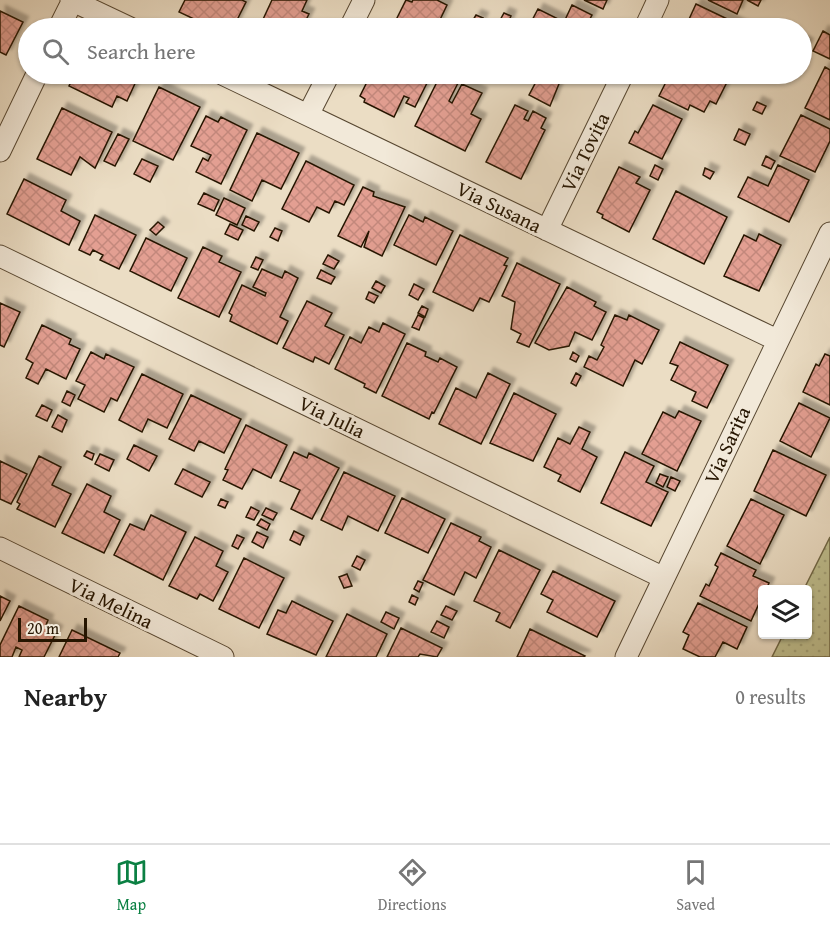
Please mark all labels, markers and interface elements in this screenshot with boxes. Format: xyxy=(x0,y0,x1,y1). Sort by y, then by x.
search box xyxy=(18,18,812,84)
icon: search xyxy=(39,35,72,68)
text: Search here xyxy=(87,35,196,67)
street label: Via Tovita xyxy=(553,107,616,196)
street label: Via Susana xyxy=(452,174,547,240)
street label: Via Julia xyxy=(294,388,371,445)
street label: Via Sarita xyxy=(696,401,757,488)
street label: Via Melina xyxy=(64,570,159,636)
map controls xyxy=(758,585,812,639)
button: layers xyxy=(758,585,812,639)
scale bar xyxy=(18,615,87,642)
text: 20 m xyxy=(27,616,59,640)
text: Nearby xyxy=(24,677,107,716)
text: 0 results xyxy=(735,682,806,711)
tab: Map xyxy=(115,856,148,916)
tab: Directions xyxy=(378,856,447,916)
tab: Saved xyxy=(676,856,715,916)

